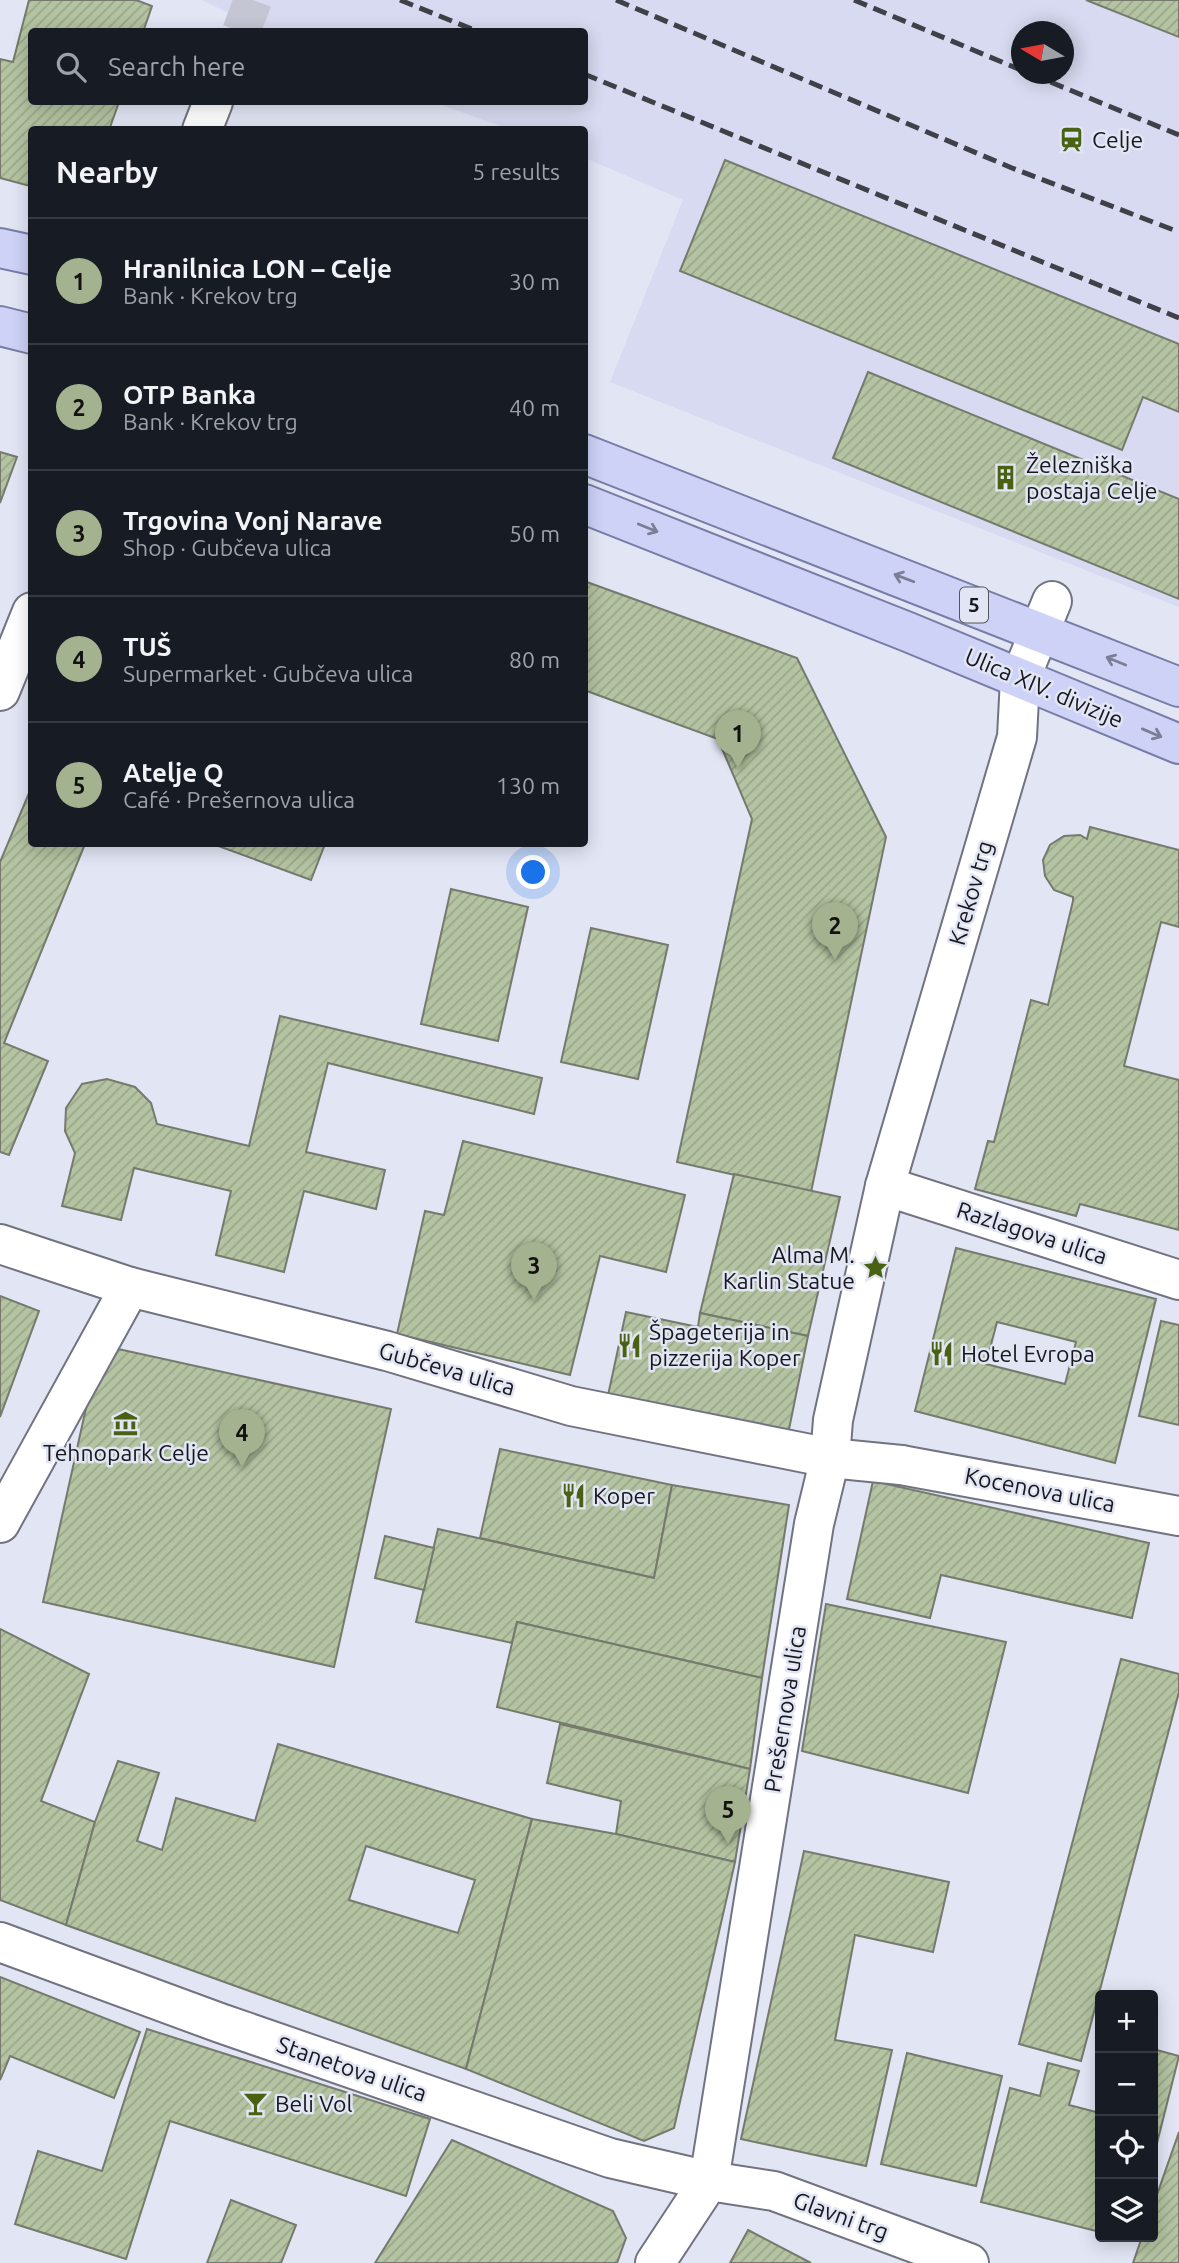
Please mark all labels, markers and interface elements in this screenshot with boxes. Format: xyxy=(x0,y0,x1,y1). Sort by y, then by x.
north arrow xyxy=(1011,21,1074,84)
search box xyxy=(28,28,588,105)
icon: search xyxy=(52,48,90,86)
text: Search here xyxy=(108,52,245,81)
station icon: Celje xyxy=(1058,126,1086,154)
place label: Celje xyxy=(1092,127,1143,152)
text: Nearby xyxy=(56,155,158,189)
text: 5 results xyxy=(472,159,560,184)
text: Hranilnica LON – Celje xyxy=(123,254,392,283)
text: 1 xyxy=(73,269,85,294)
text: 30 m xyxy=(509,269,560,294)
text: Bank · Krekov trg xyxy=(123,283,298,308)
text: OTP Banka xyxy=(123,380,256,409)
text: 2 xyxy=(73,395,85,420)
text: 40 m xyxy=(509,395,560,420)
text: Bank · Krekov trg xyxy=(123,409,298,434)
place label: Železniška postaja Celje xyxy=(1026,451,1157,503)
building icon: Železniška postaja Celje xyxy=(992,464,1020,492)
text: Trgovina Vonj Narave xyxy=(123,506,382,535)
text: 3 xyxy=(73,521,85,546)
text: 50 m xyxy=(509,521,560,546)
one-way arrow xyxy=(637,523,659,536)
text: Shop · Gubčeva ulica xyxy=(123,535,332,560)
one-way arrow xyxy=(894,570,916,583)
road number: 5 xyxy=(960,588,988,622)
text: TUŠ xyxy=(123,632,172,661)
street label: Ulica XIV. divizije xyxy=(961,643,1127,732)
text: 4 xyxy=(73,647,85,672)
text: 80 m xyxy=(509,647,560,672)
one-way arrow xyxy=(1105,654,1127,667)
text: Supermarket · Gubčeva ulica xyxy=(123,661,413,686)
pin: 1 xyxy=(715,710,761,768)
one-way arrow xyxy=(1141,728,1163,741)
text: Atelje Q xyxy=(123,758,224,787)
text: 5 xyxy=(73,773,85,798)
text: 130 m xyxy=(496,773,560,798)
text: Café · Prešernova ulica xyxy=(123,787,355,812)
street label: Krekov trg xyxy=(944,838,997,948)
your location xyxy=(516,855,550,889)
pin: 2 xyxy=(812,902,858,960)
street label: Razlagova ulica xyxy=(954,1196,1111,1269)
pin: 3 xyxy=(511,1242,557,1300)
place label: Alma M. Karlin Statue xyxy=(723,1242,855,1293)
place icon: Alma M. Karlin Statue xyxy=(861,1254,889,1282)
place label: Špageterija in pizzerija Koper xyxy=(649,1319,801,1370)
restaurant icon: Špageterija in pizzerija Koper xyxy=(615,1331,643,1359)
street label: Gubčeva ulica xyxy=(376,1337,518,1400)
restaurant icon: Hotel Evropa xyxy=(927,1340,955,1368)
place label: Hotel Evropa xyxy=(961,1341,1095,1366)
museum icon: Tehnopark Celje xyxy=(112,1409,140,1437)
pin: 4 xyxy=(219,1409,265,1467)
place label: Tehnopark Celje xyxy=(43,1440,209,1465)
street label: Kocenova ulica xyxy=(963,1463,1117,1516)
restaurant icon: Koper xyxy=(559,1482,587,1510)
place label: Koper xyxy=(593,1483,655,1508)
street label: Prešernova ulica xyxy=(759,1624,810,1794)
pin: 5 xyxy=(705,1786,751,1844)
map controls xyxy=(1095,1990,1158,2242)
button: + xyxy=(1095,1990,1158,2053)
street label: Stanetova ulica xyxy=(274,2031,430,2106)
button: − xyxy=(1095,2053,1158,2116)
bar icon: Beli Vol xyxy=(241,2090,269,2118)
place label: Beli Vol xyxy=(275,2091,352,2116)
button: locate xyxy=(1095,2116,1158,2179)
button: layers xyxy=(1095,2179,1158,2242)
street label: Glavni trg xyxy=(790,2187,892,2244)

